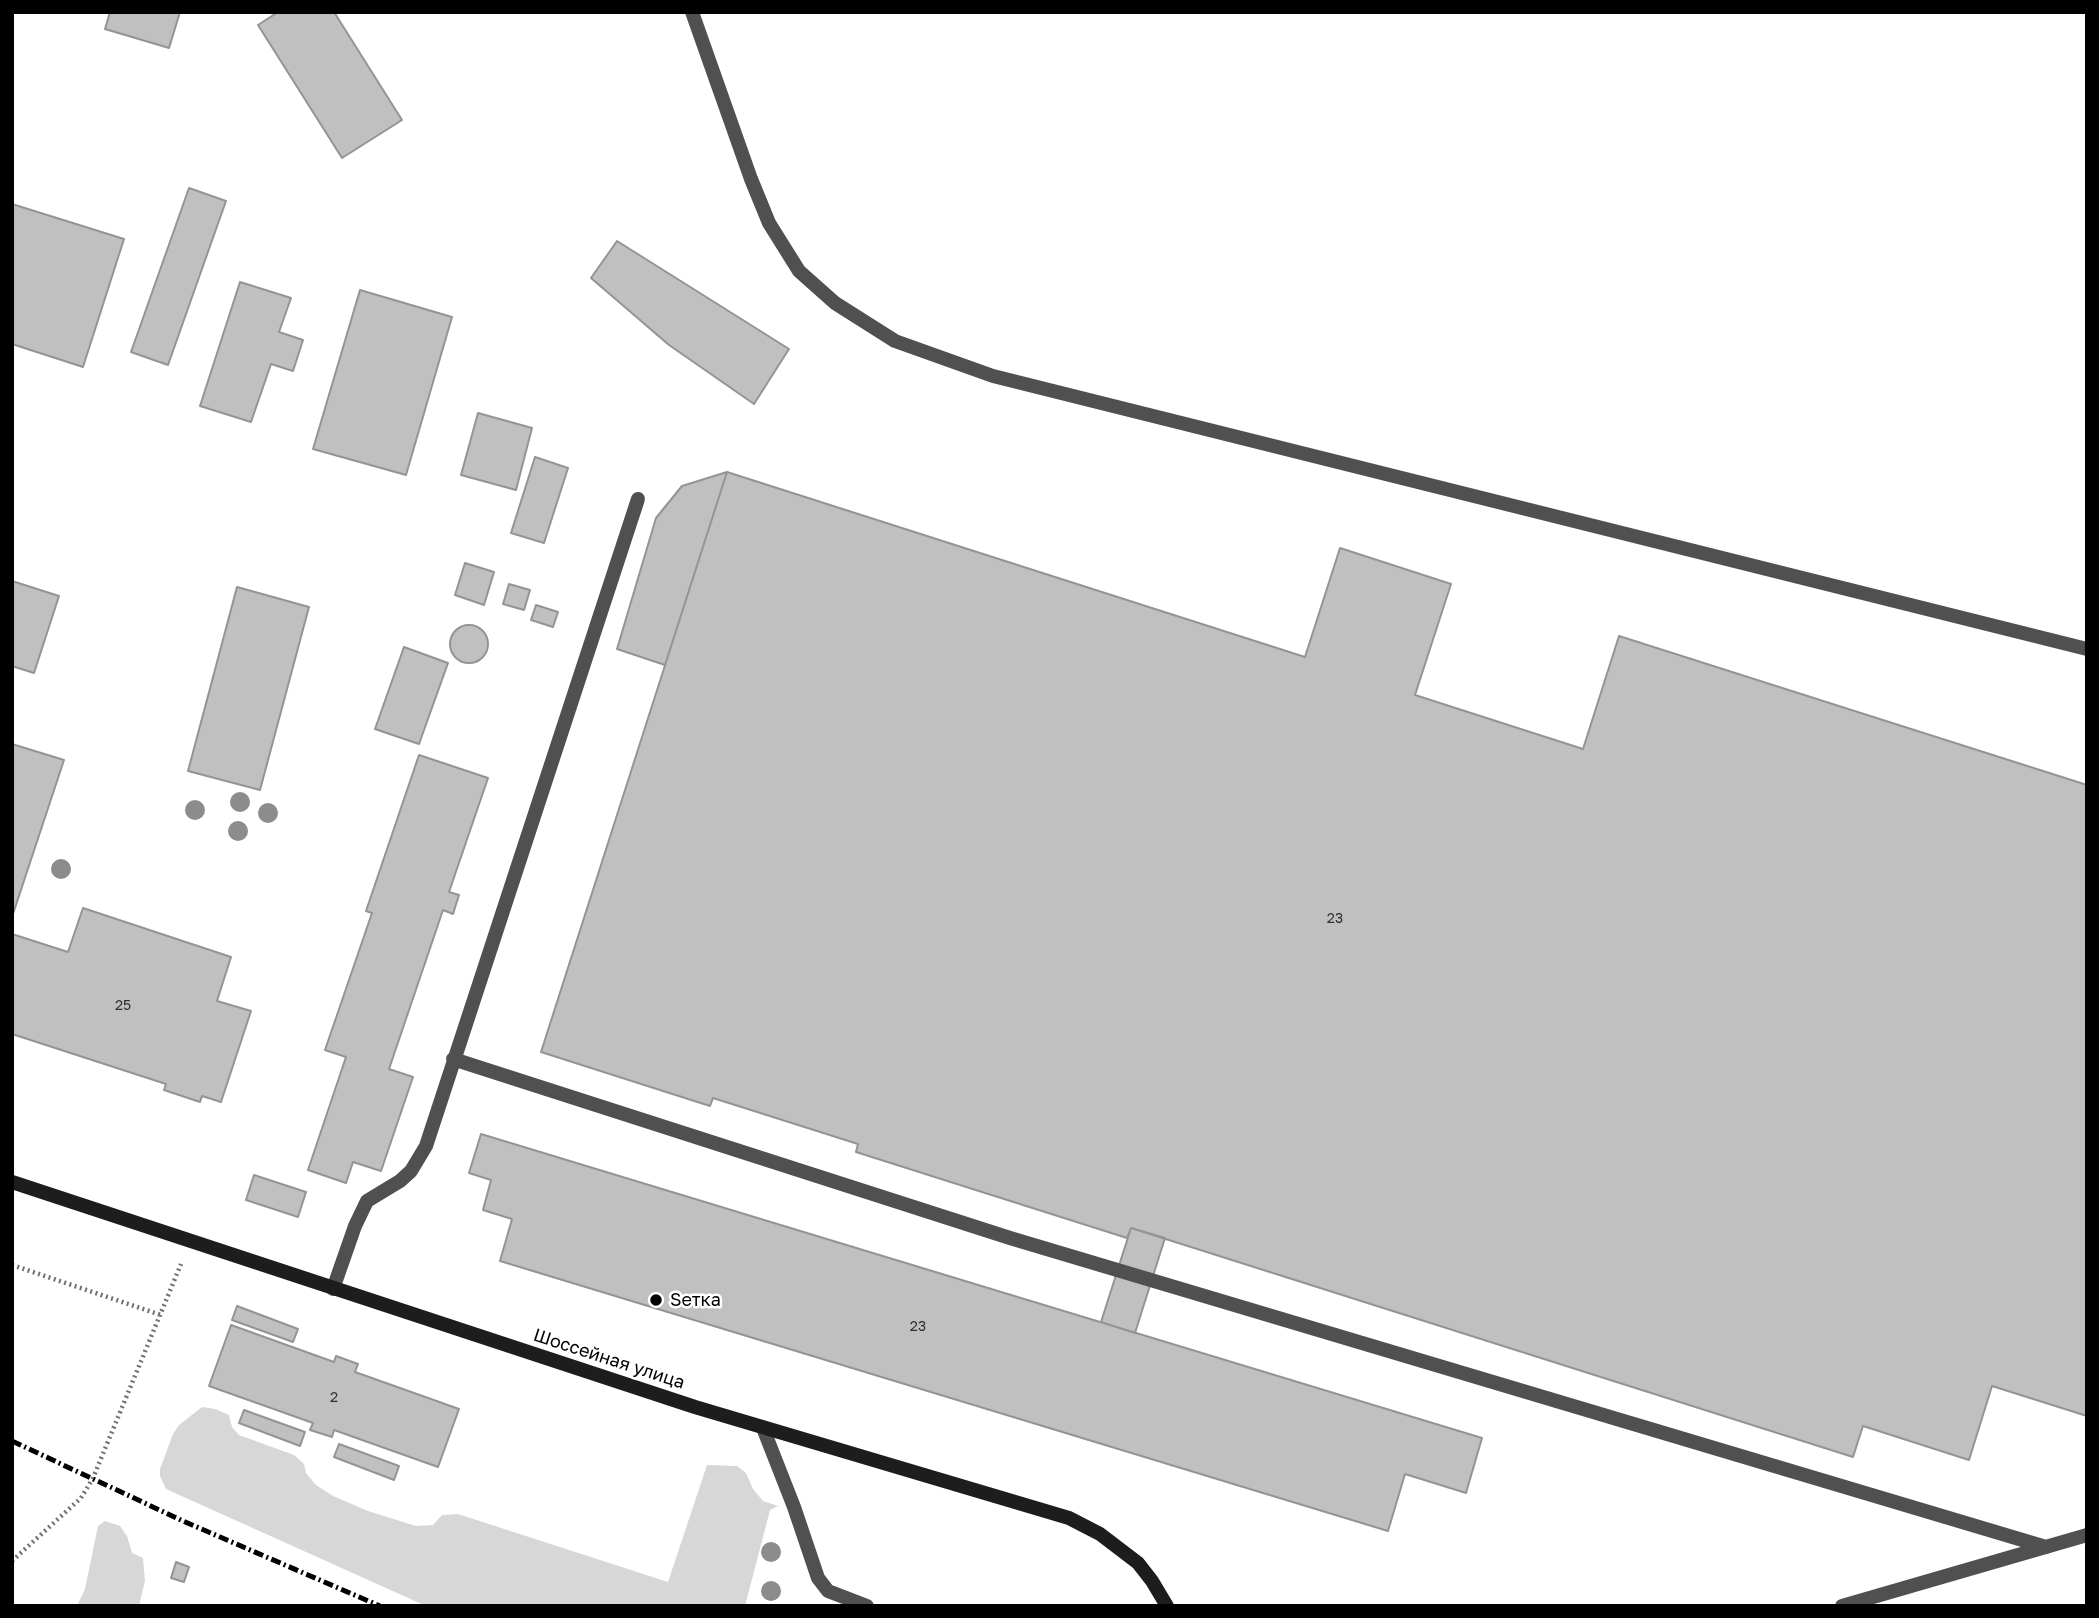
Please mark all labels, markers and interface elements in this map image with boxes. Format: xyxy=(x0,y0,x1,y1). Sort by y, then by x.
house number: 23 xyxy=(1327,911,1343,927)
house number: 25 xyxy=(115,998,131,1014)
place label: Sетка xyxy=(670,1289,721,1311)
marker: Sетка xyxy=(648,1292,664,1308)
house number: 23 xyxy=(910,1319,926,1335)
street label: Шоссейная улица xyxy=(531,1324,687,1394)
house number: 2 xyxy=(330,1390,338,1406)

